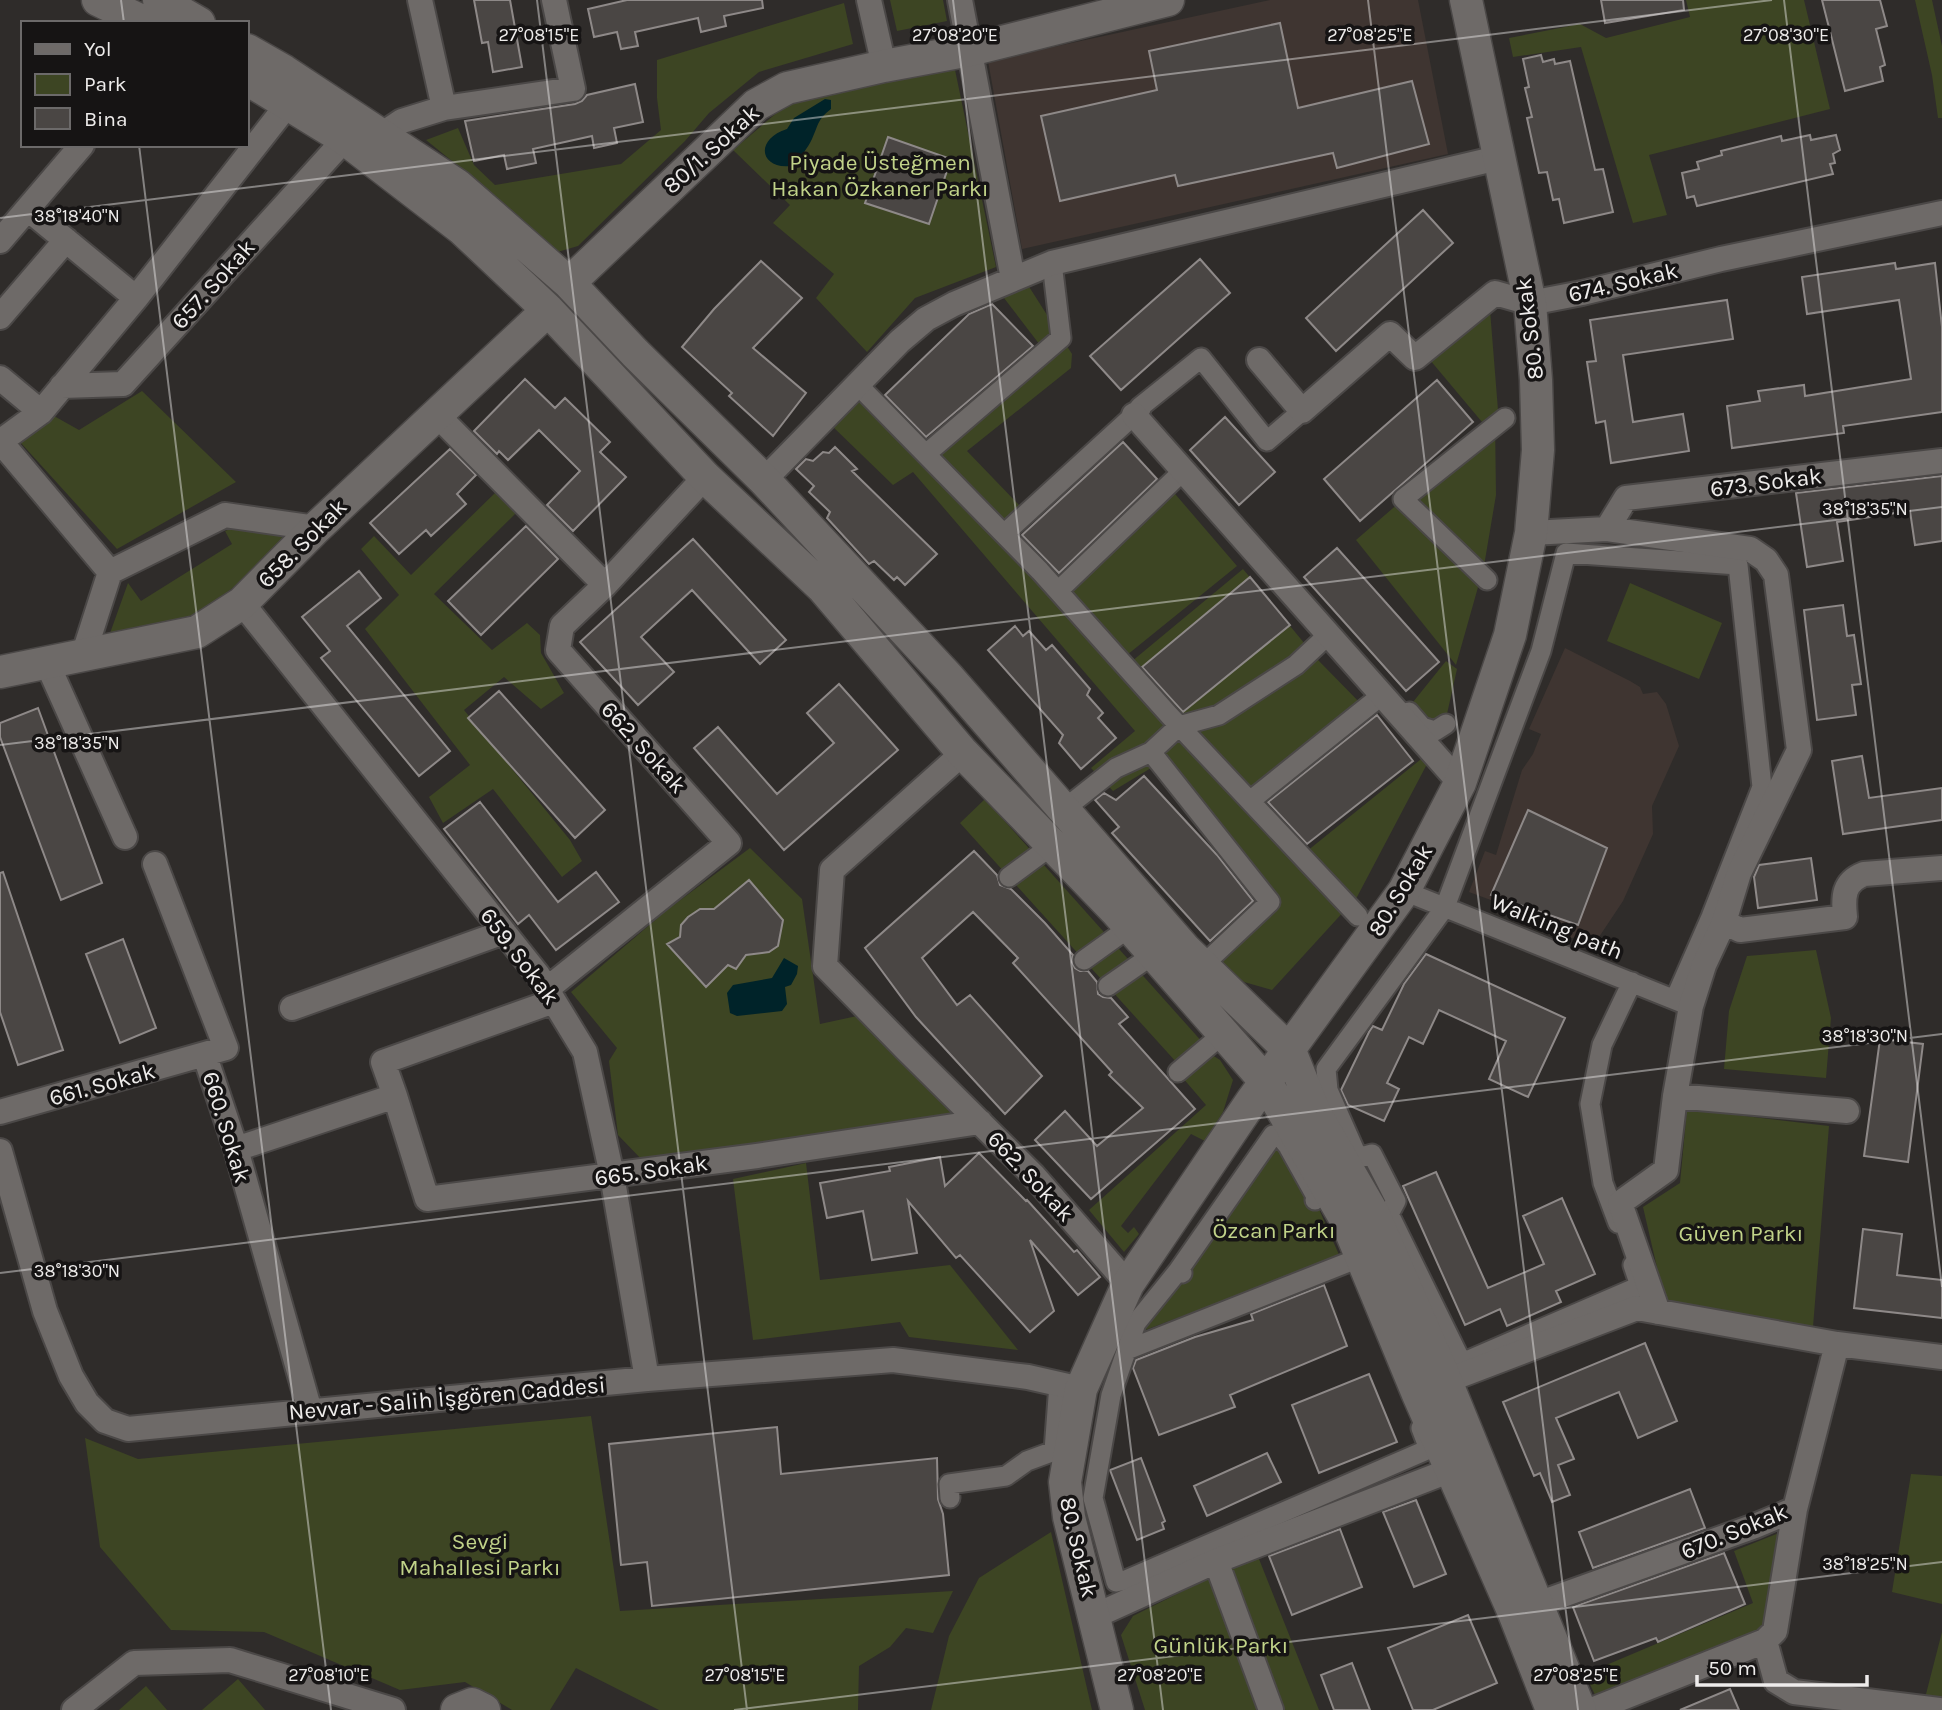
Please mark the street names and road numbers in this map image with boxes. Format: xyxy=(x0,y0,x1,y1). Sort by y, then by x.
street label: 80/1. Sokak xyxy=(658,99,765,200)
street label: 657. Sokak xyxy=(166,234,261,335)
street label: 674. Sokak xyxy=(1566,257,1680,308)
street label: 80. Sokak xyxy=(1510,276,1549,381)
street label: 673. Sokak xyxy=(1709,462,1823,503)
street label: 658. Sokak xyxy=(252,493,353,594)
street label: 662. Sokak xyxy=(595,696,692,799)
street label: 80. Sokak xyxy=(1362,839,1438,941)
street label: Walking path xyxy=(1487,888,1627,965)
street label: 659. Sokak xyxy=(474,903,565,1010)
street label: 661. Sokak xyxy=(46,1057,158,1112)
street label: 660. Sokak xyxy=(197,1068,256,1186)
street label: 662. Sokak xyxy=(982,1125,1080,1227)
street label: 665. Sokak xyxy=(593,1149,709,1192)
street label: Nevvar - Salih İşgören Caddesi xyxy=(287,1371,607,1426)
street label: 80. Sokak xyxy=(1054,1494,1103,1600)
street label: 670. Sokak xyxy=(1677,1498,1791,1565)

